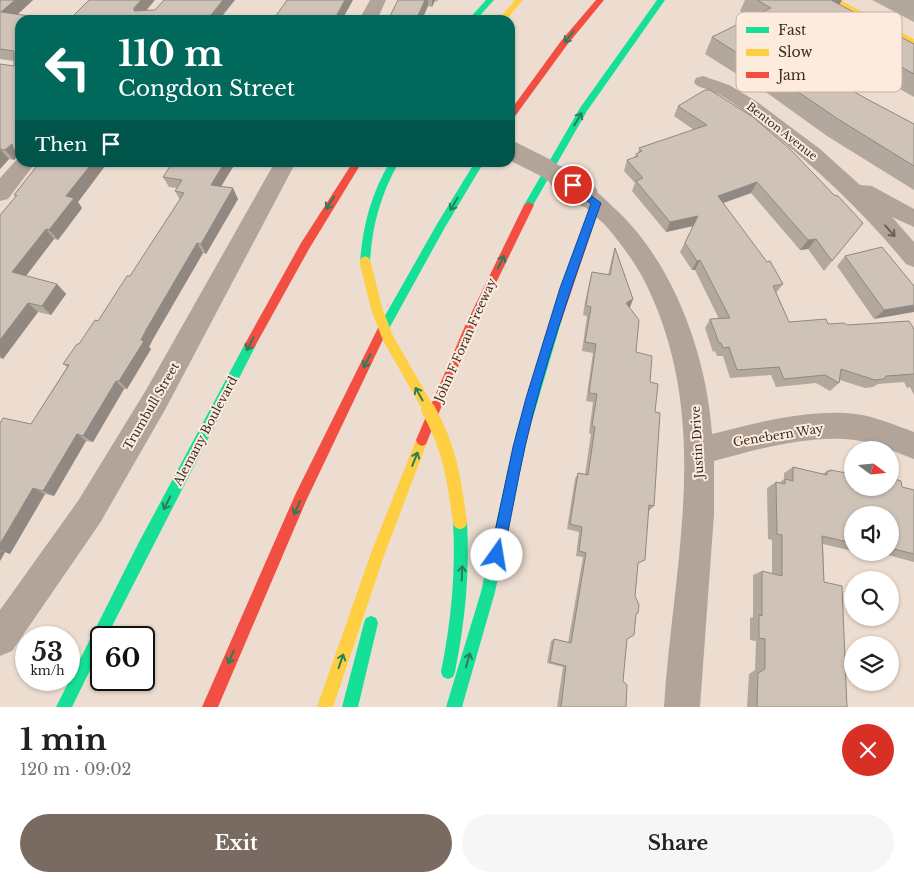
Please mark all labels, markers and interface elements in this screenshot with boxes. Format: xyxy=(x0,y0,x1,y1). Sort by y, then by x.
legend xyxy=(736,12,902,92)
text: Fast xyxy=(778,21,807,39)
one-way arrow xyxy=(563,31,574,44)
text: 110 m xyxy=(118,32,223,75)
icon: left xyxy=(35,35,100,100)
text: Slow xyxy=(778,43,812,61)
text: Jam xyxy=(776,66,806,84)
text: Congdon Street xyxy=(118,75,295,102)
street label: Benton Avenue xyxy=(744,99,820,163)
one-way arrow xyxy=(573,113,583,127)
icon: arrive xyxy=(97,130,125,158)
text: Then xyxy=(35,133,87,156)
pin xyxy=(552,164,594,206)
icon: arrive xyxy=(559,171,587,199)
one-way arrow xyxy=(325,195,335,209)
one-way arrow xyxy=(449,196,459,210)
one-way arrow xyxy=(884,224,896,237)
one-way arrow xyxy=(496,255,506,270)
street label: John F Foran Freeway xyxy=(430,275,499,406)
one-way arrow xyxy=(245,336,255,351)
one-way arrow xyxy=(362,354,372,369)
street label: Trumbull Street xyxy=(120,359,182,452)
street label: Alemany Boulevard xyxy=(169,374,240,489)
one-way arrow xyxy=(414,386,424,401)
street label: Justin Drive xyxy=(688,405,706,481)
street label: Genebern Way xyxy=(732,420,825,450)
north arrow xyxy=(844,441,899,496)
map controls xyxy=(844,441,899,691)
one-way arrow xyxy=(411,452,420,467)
one-way arrow xyxy=(162,496,172,511)
one-way arrow xyxy=(291,500,301,515)
button: sound xyxy=(844,506,899,561)
position arrow xyxy=(470,528,522,580)
one-way arrow xyxy=(458,566,467,582)
button: search xyxy=(844,571,899,626)
speed limit sign: 60 xyxy=(90,626,155,691)
button: layers xyxy=(844,636,899,691)
text: 53 xyxy=(32,637,63,668)
one-way arrow xyxy=(226,649,236,664)
one-way arrow xyxy=(464,653,474,669)
one-way arrow xyxy=(337,654,346,669)
text: km/h xyxy=(30,663,65,678)
text: 1 min xyxy=(20,721,107,758)
button: close xyxy=(842,724,894,776)
text: 120 m · 09:02 xyxy=(20,759,131,779)
button: Exit xyxy=(20,814,452,872)
button: Share xyxy=(462,814,894,872)

